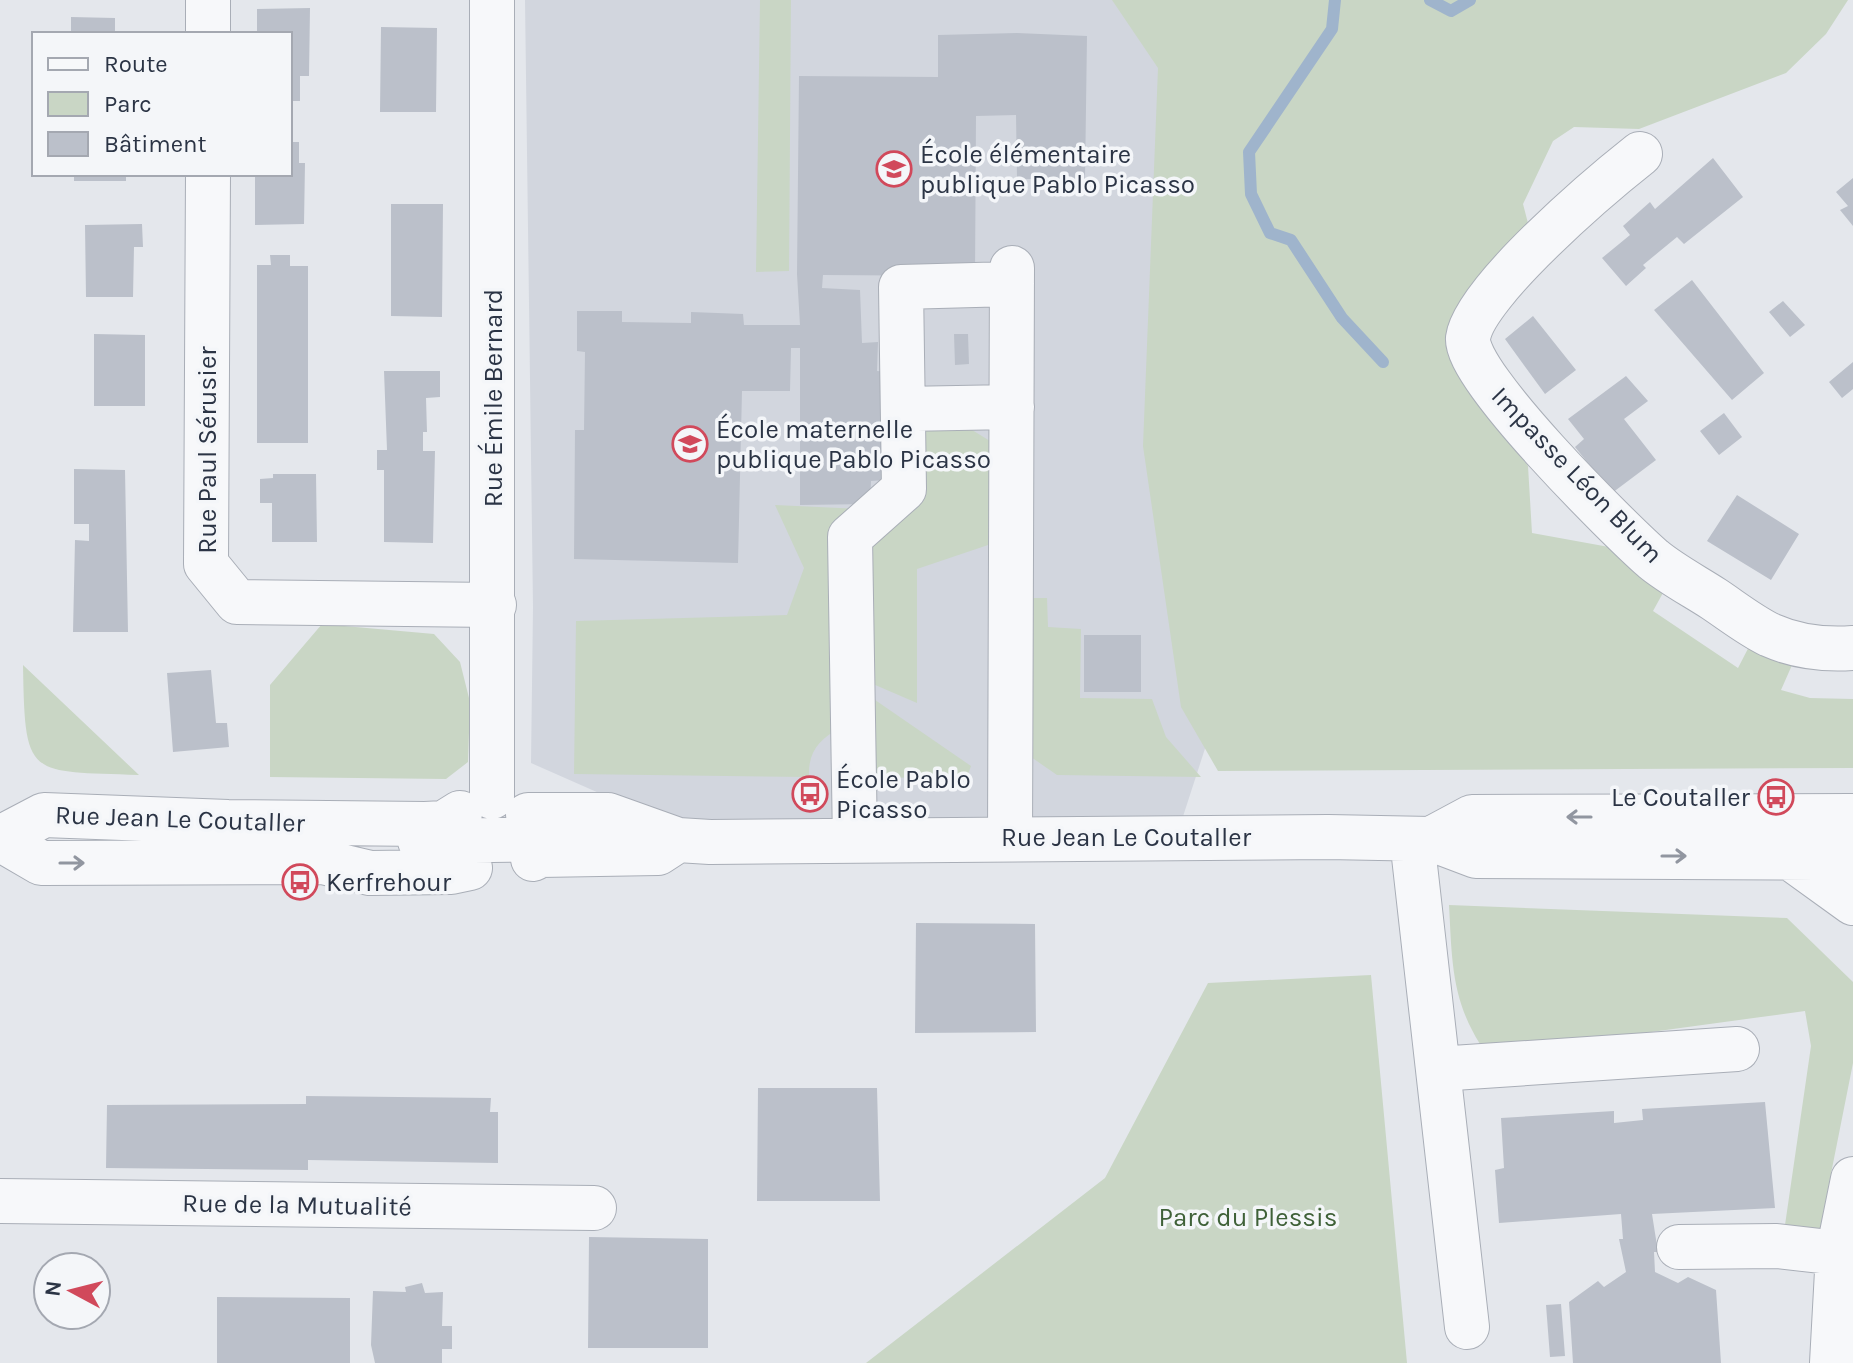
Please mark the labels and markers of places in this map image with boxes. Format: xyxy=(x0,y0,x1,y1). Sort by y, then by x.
place label: École élémentaire publique Pablo Picasso xyxy=(920,138,1195,200)
school or university icon: École élémentaire publique Pablo Picasso xyxy=(875,150,913,188)
place label: École maternelle publique Pablo Picasso xyxy=(716,413,991,475)
school or university icon: École maternelle publique Pablo Picasso xyxy=(671,425,709,463)
place label: École Pablo Picasso xyxy=(836,763,971,825)
bus stop icon: École Pablo Picasso xyxy=(791,775,829,813)
bus stop icon: Le Coutaller xyxy=(1757,778,1795,816)
place label: Le Coutaller xyxy=(1611,782,1751,813)
bus stop icon: Kerfrehour xyxy=(281,863,319,901)
place label: Kerfrehour xyxy=(326,867,452,898)

